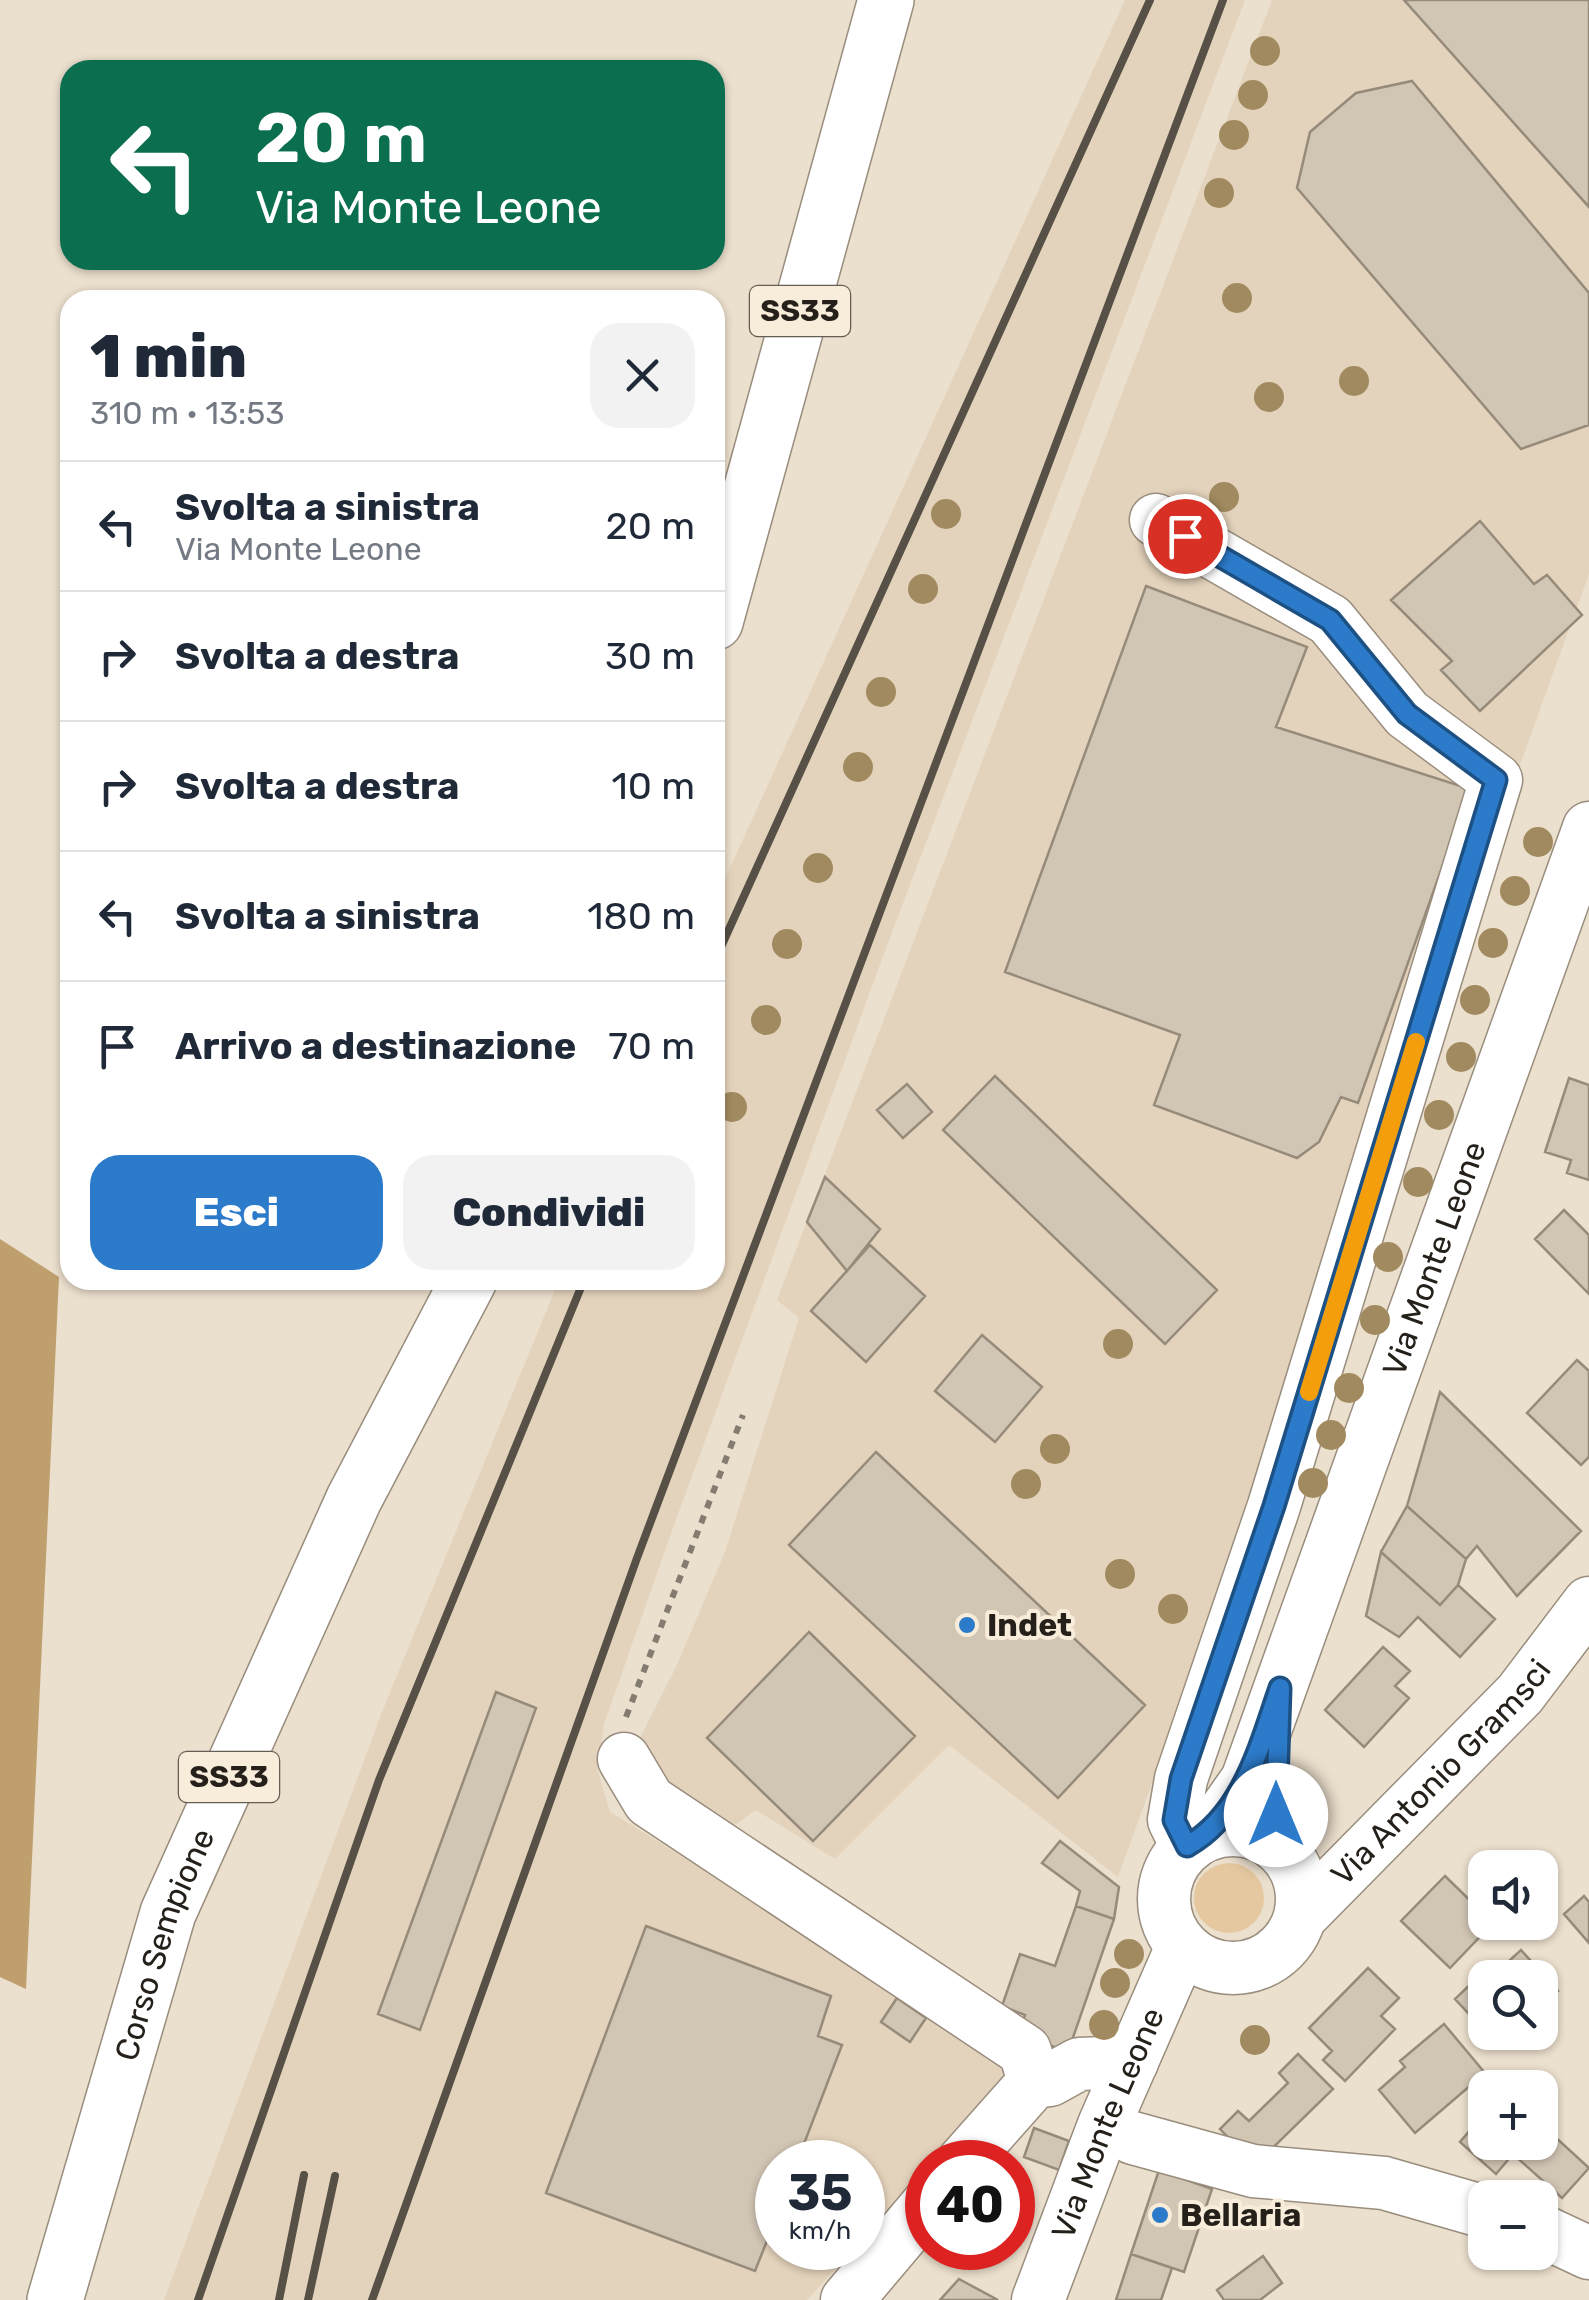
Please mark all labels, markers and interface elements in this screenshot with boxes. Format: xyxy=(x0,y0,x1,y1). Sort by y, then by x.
text: 20 m xyxy=(255,97,427,180)
icon: left xyxy=(90,100,220,230)
text: Via Monte Leone xyxy=(255,181,602,234)
road number: SS33 xyxy=(750,286,850,336)
text: 1 min xyxy=(90,321,247,392)
button: close xyxy=(590,323,695,428)
text: 310 m · 13:53 xyxy=(90,394,285,432)
text: Svolta a sinistra xyxy=(175,484,480,530)
pin xyxy=(1143,494,1228,579)
icon: left xyxy=(90,499,145,554)
text: 20 m xyxy=(605,503,695,549)
icon: arrive xyxy=(1158,509,1213,564)
text: Via Monte Leone xyxy=(175,530,422,568)
icon: right xyxy=(90,629,145,684)
text: Svolta a destra xyxy=(175,633,459,679)
text: 30 m xyxy=(605,633,695,679)
icon: right xyxy=(90,759,145,814)
text: Svolta a destra xyxy=(175,763,459,809)
text: 10 m xyxy=(612,763,695,809)
icon: left xyxy=(90,889,145,944)
text: Svolta a sinistra xyxy=(175,893,480,939)
text: 180 m xyxy=(587,893,695,939)
icon: arrive xyxy=(90,1019,145,1074)
text: Arrivo a destinazione xyxy=(175,1023,576,1069)
text: 70 m xyxy=(608,1023,695,1069)
street label: Via Monte Leone xyxy=(1375,1136,1494,1381)
button: Esci xyxy=(90,1155,383,1270)
button: Condividi xyxy=(403,1155,695,1270)
place label: Indet xyxy=(987,1606,1072,1644)
marker: Indet xyxy=(956,1614,978,1636)
street label: Via Antonio Gramsci xyxy=(1323,1652,1558,1893)
road number: SS33 xyxy=(179,1752,279,1802)
position arrow xyxy=(1224,1763,1328,1867)
street label: Corso Sempione xyxy=(107,1823,222,2065)
map controls xyxy=(1468,1850,1558,2270)
button: sound xyxy=(1468,1850,1558,1940)
button: search xyxy=(1468,1960,1558,2050)
street label: Via Monte Leone xyxy=(1044,2002,1172,2244)
button: + xyxy=(1468,2070,1558,2160)
speed limit sign: 40 xyxy=(905,2140,1035,2270)
text: 35 xyxy=(787,2163,853,2223)
button: − xyxy=(1468,2180,1558,2270)
place label: Bellaria xyxy=(1180,2196,1301,2234)
marker: Bellaria xyxy=(1149,2204,1171,2226)
text: km/h xyxy=(789,2216,851,2245)

